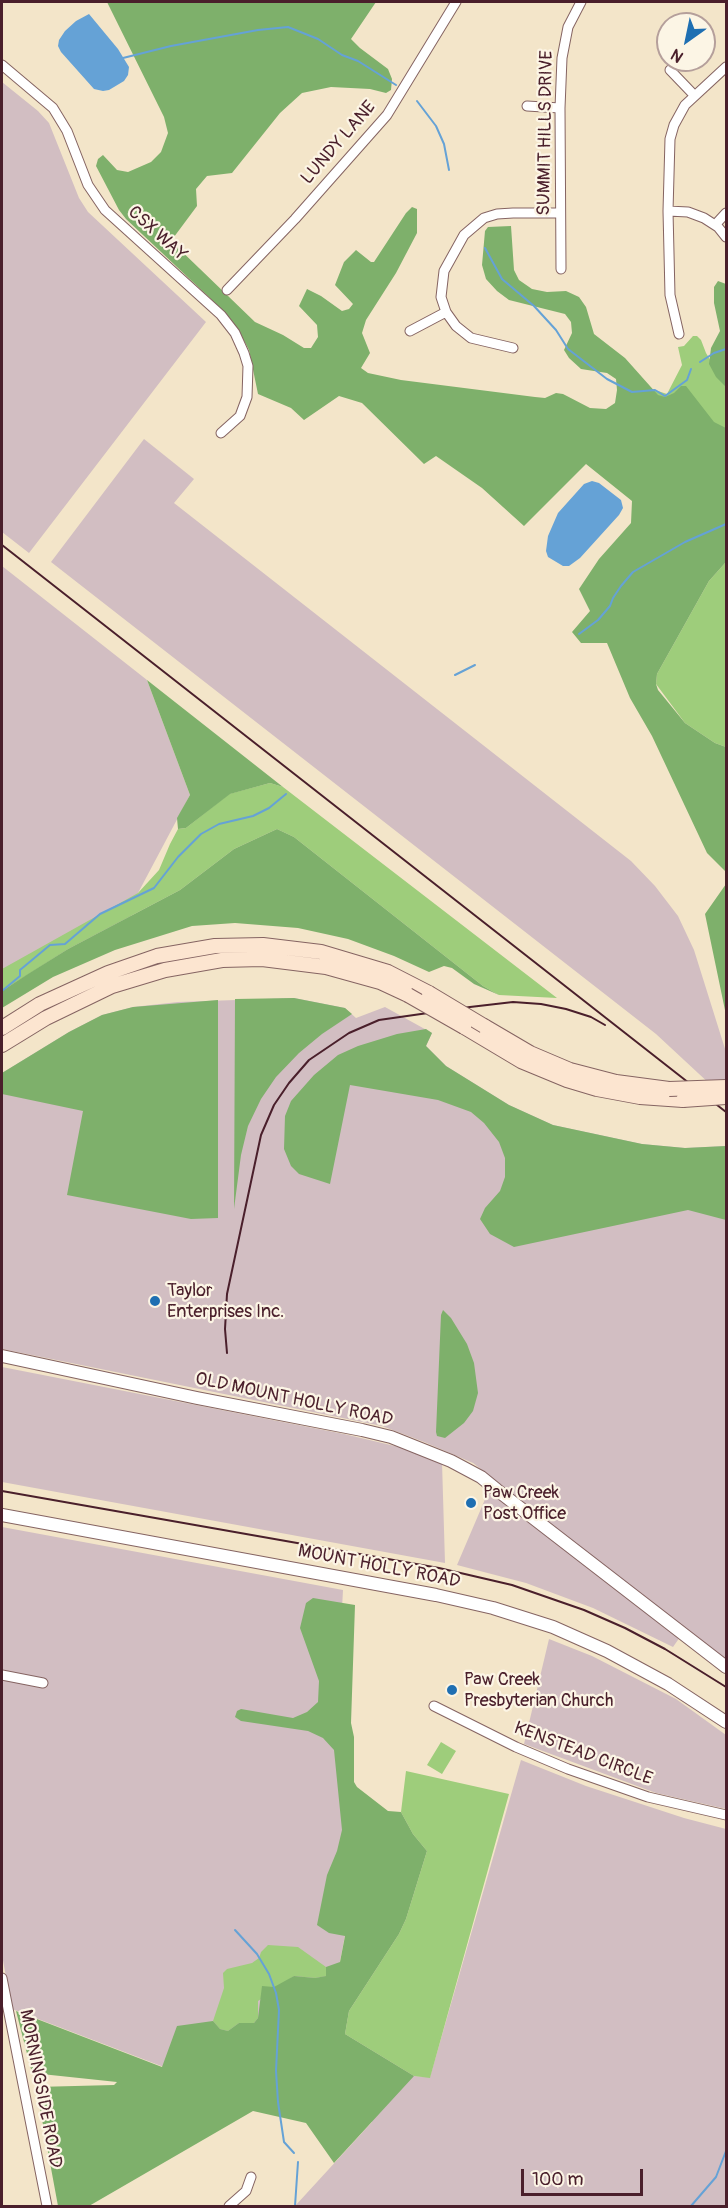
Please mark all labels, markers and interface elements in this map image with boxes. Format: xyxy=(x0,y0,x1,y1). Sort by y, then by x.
north arrow xyxy=(656,12,716,72)
text: N xyxy=(667,44,687,67)
street label: SUMMIT HILLS DRIVE xyxy=(534,50,558,216)
street label: LUNDY LANE xyxy=(297,97,381,189)
street label: CSX WAY xyxy=(123,202,191,266)
place label: Taylor Enterprises Inc. xyxy=(167,1280,284,1322)
marker: Taylor Enterprises Inc. xyxy=(148,1294,162,1308)
street label: OLD MOUNT HOLLY ROAD xyxy=(193,1368,395,1432)
place label: Paw Creek Post Office xyxy=(483,1482,566,1524)
marker: Paw Creek Post Office xyxy=(464,1496,478,1510)
street label: MOUNT HOLLY ROAD xyxy=(296,1541,462,1593)
place label: Paw Creek Presbyterian Church xyxy=(464,1669,613,1712)
marker: Paw Creek Presbyterian Church xyxy=(445,1683,459,1697)
street label: KENSTEAD CIRCLE xyxy=(511,1718,655,1790)
street label: MORNINGSIDE ROAD xyxy=(14,2008,66,2170)
scale bar xyxy=(524,2157,646,2195)
text: 100 m xyxy=(532,2168,584,2191)

